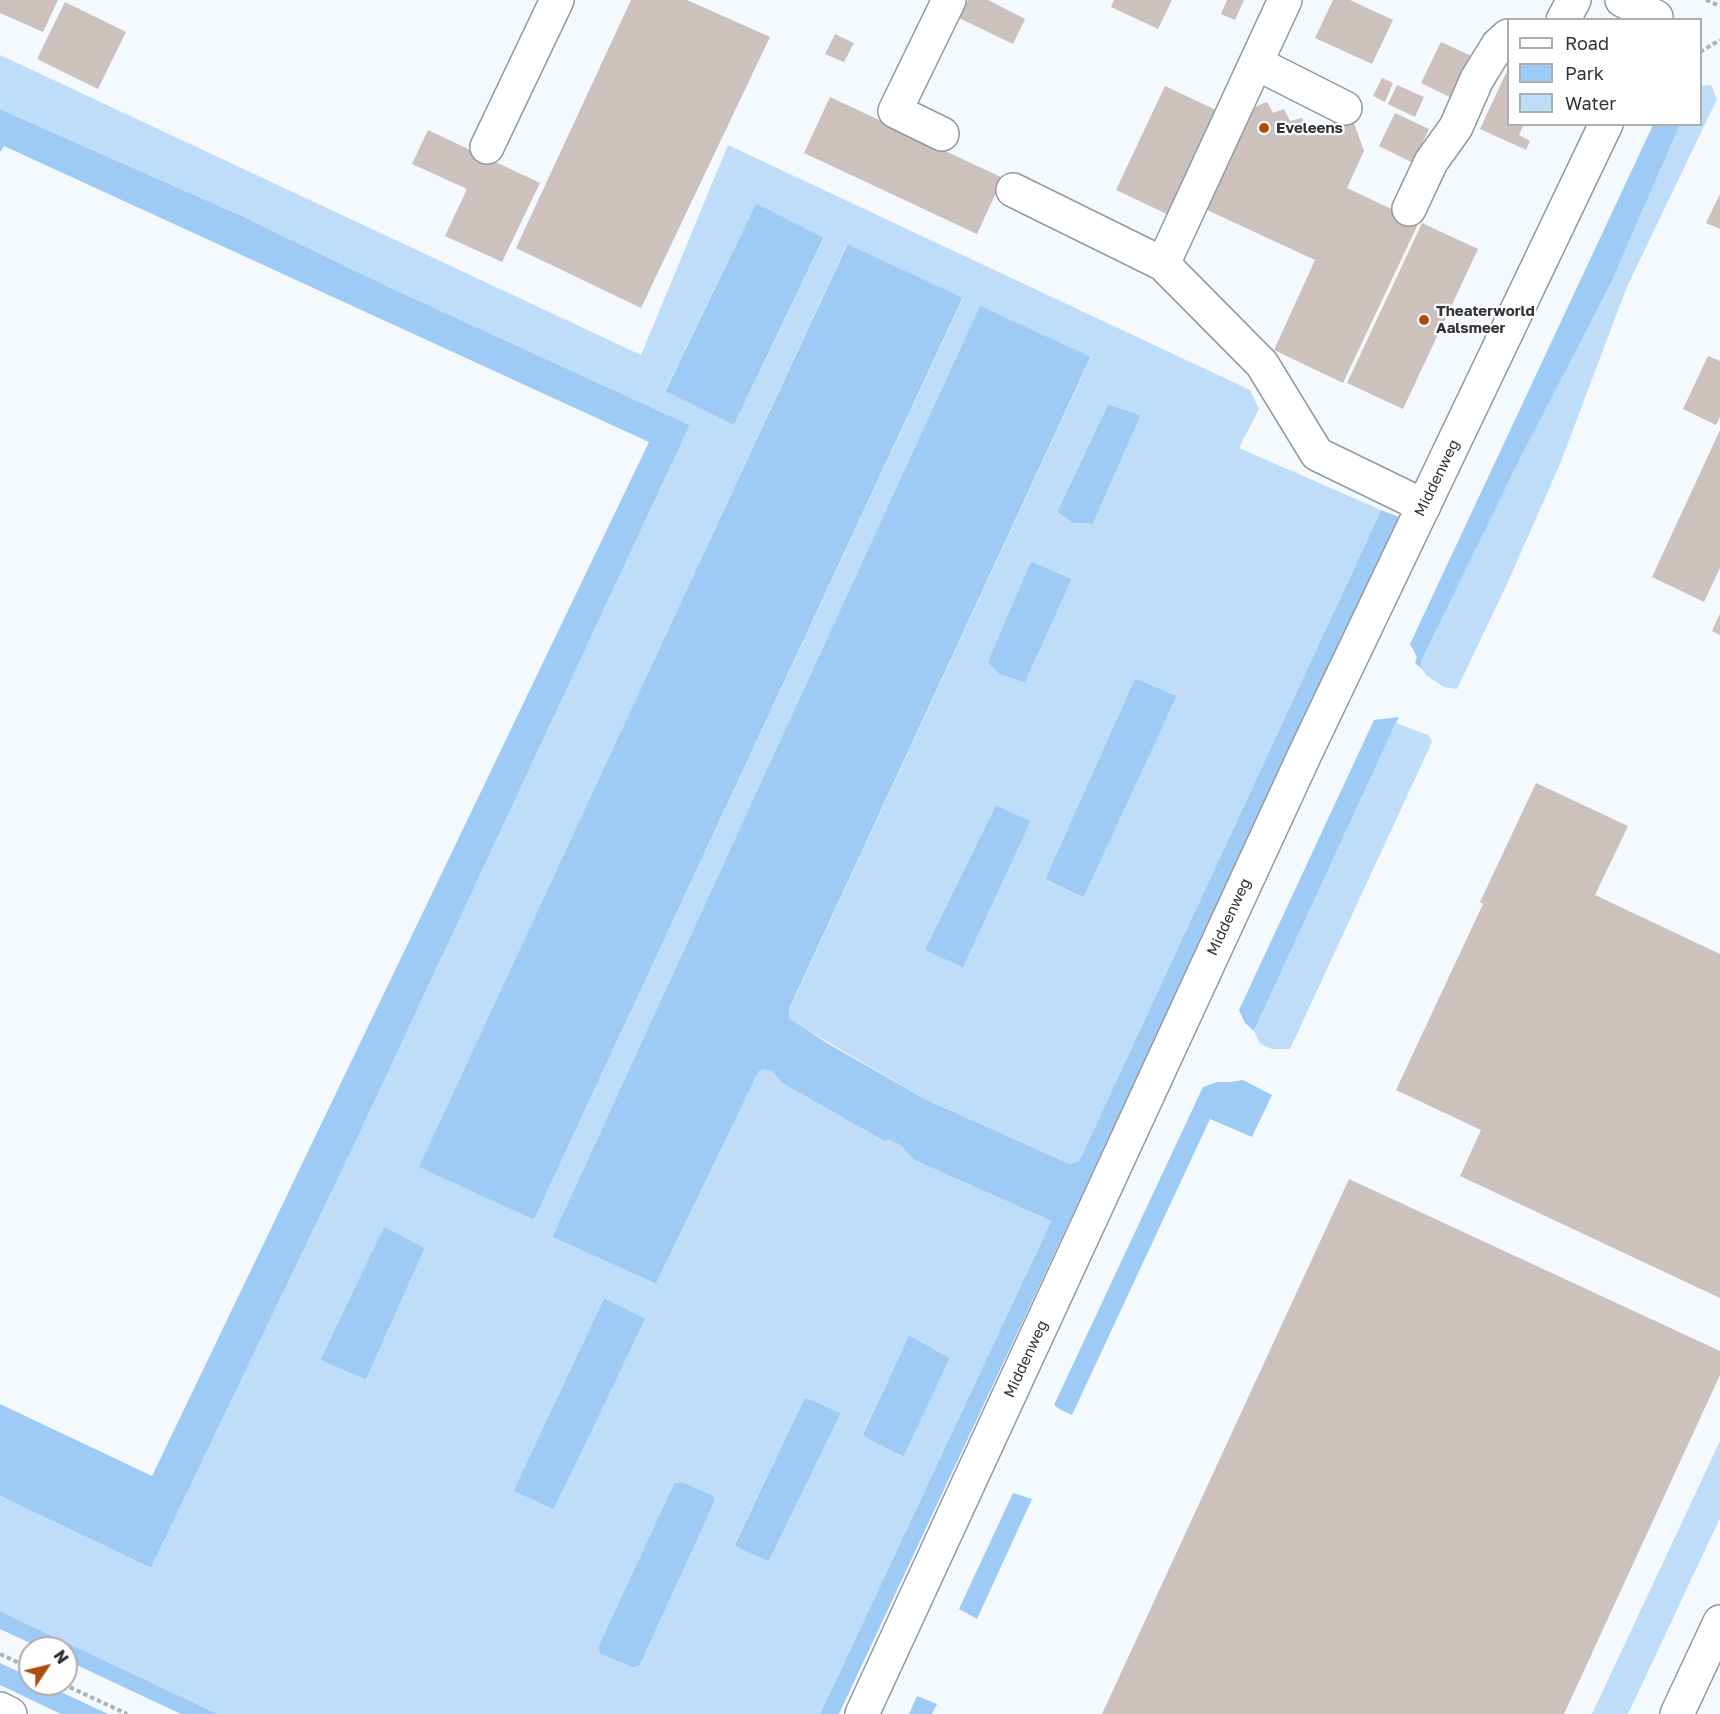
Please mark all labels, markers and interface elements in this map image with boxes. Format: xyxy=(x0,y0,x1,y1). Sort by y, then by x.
legend xyxy=(1507,18,1702,126)
text: Road xyxy=(1565,32,1609,54)
text: Park xyxy=(1565,62,1604,84)
text: Water xyxy=(1565,92,1616,114)
place label: Eveleens xyxy=(1276,119,1343,137)
marker: Eveleens xyxy=(1257,121,1271,135)
place label: Theaterworld Aalsmeer xyxy=(1436,302,1535,337)
marker: Theaterworld Aalsmeer xyxy=(1417,313,1431,327)
street label: Middenweg xyxy=(1411,437,1463,519)
street label: Middenweg xyxy=(1203,876,1255,958)
street label: Middenweg xyxy=(1000,1318,1052,1400)
north arrow xyxy=(18,1636,78,1696)
text: N xyxy=(49,1646,73,1668)

